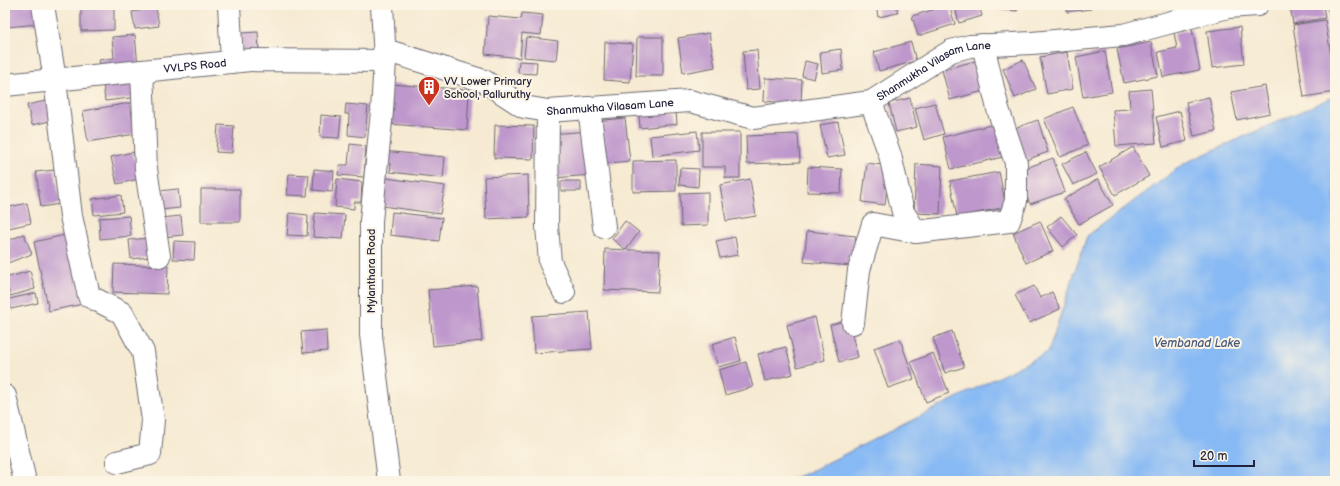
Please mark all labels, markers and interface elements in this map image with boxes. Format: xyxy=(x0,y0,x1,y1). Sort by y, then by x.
street label: Shanmukha Vilasam Lane xyxy=(874,38,992,103)
street label: VVLPS Road xyxy=(163,56,227,75)
building icon: VV Lower Primary School, Palluruthy xyxy=(416,74,442,107)
place label: VV Lower Primary School, Palluruthy xyxy=(444,75,532,101)
street label: Shanmukha Vilasam Lane xyxy=(546,96,675,118)
street label: Mylanthara Road xyxy=(365,229,378,313)
water label: Vembanad Lake xyxy=(1154,336,1240,351)
scale bar xyxy=(1194,442,1254,468)
text: 20 m xyxy=(1200,449,1227,464)

